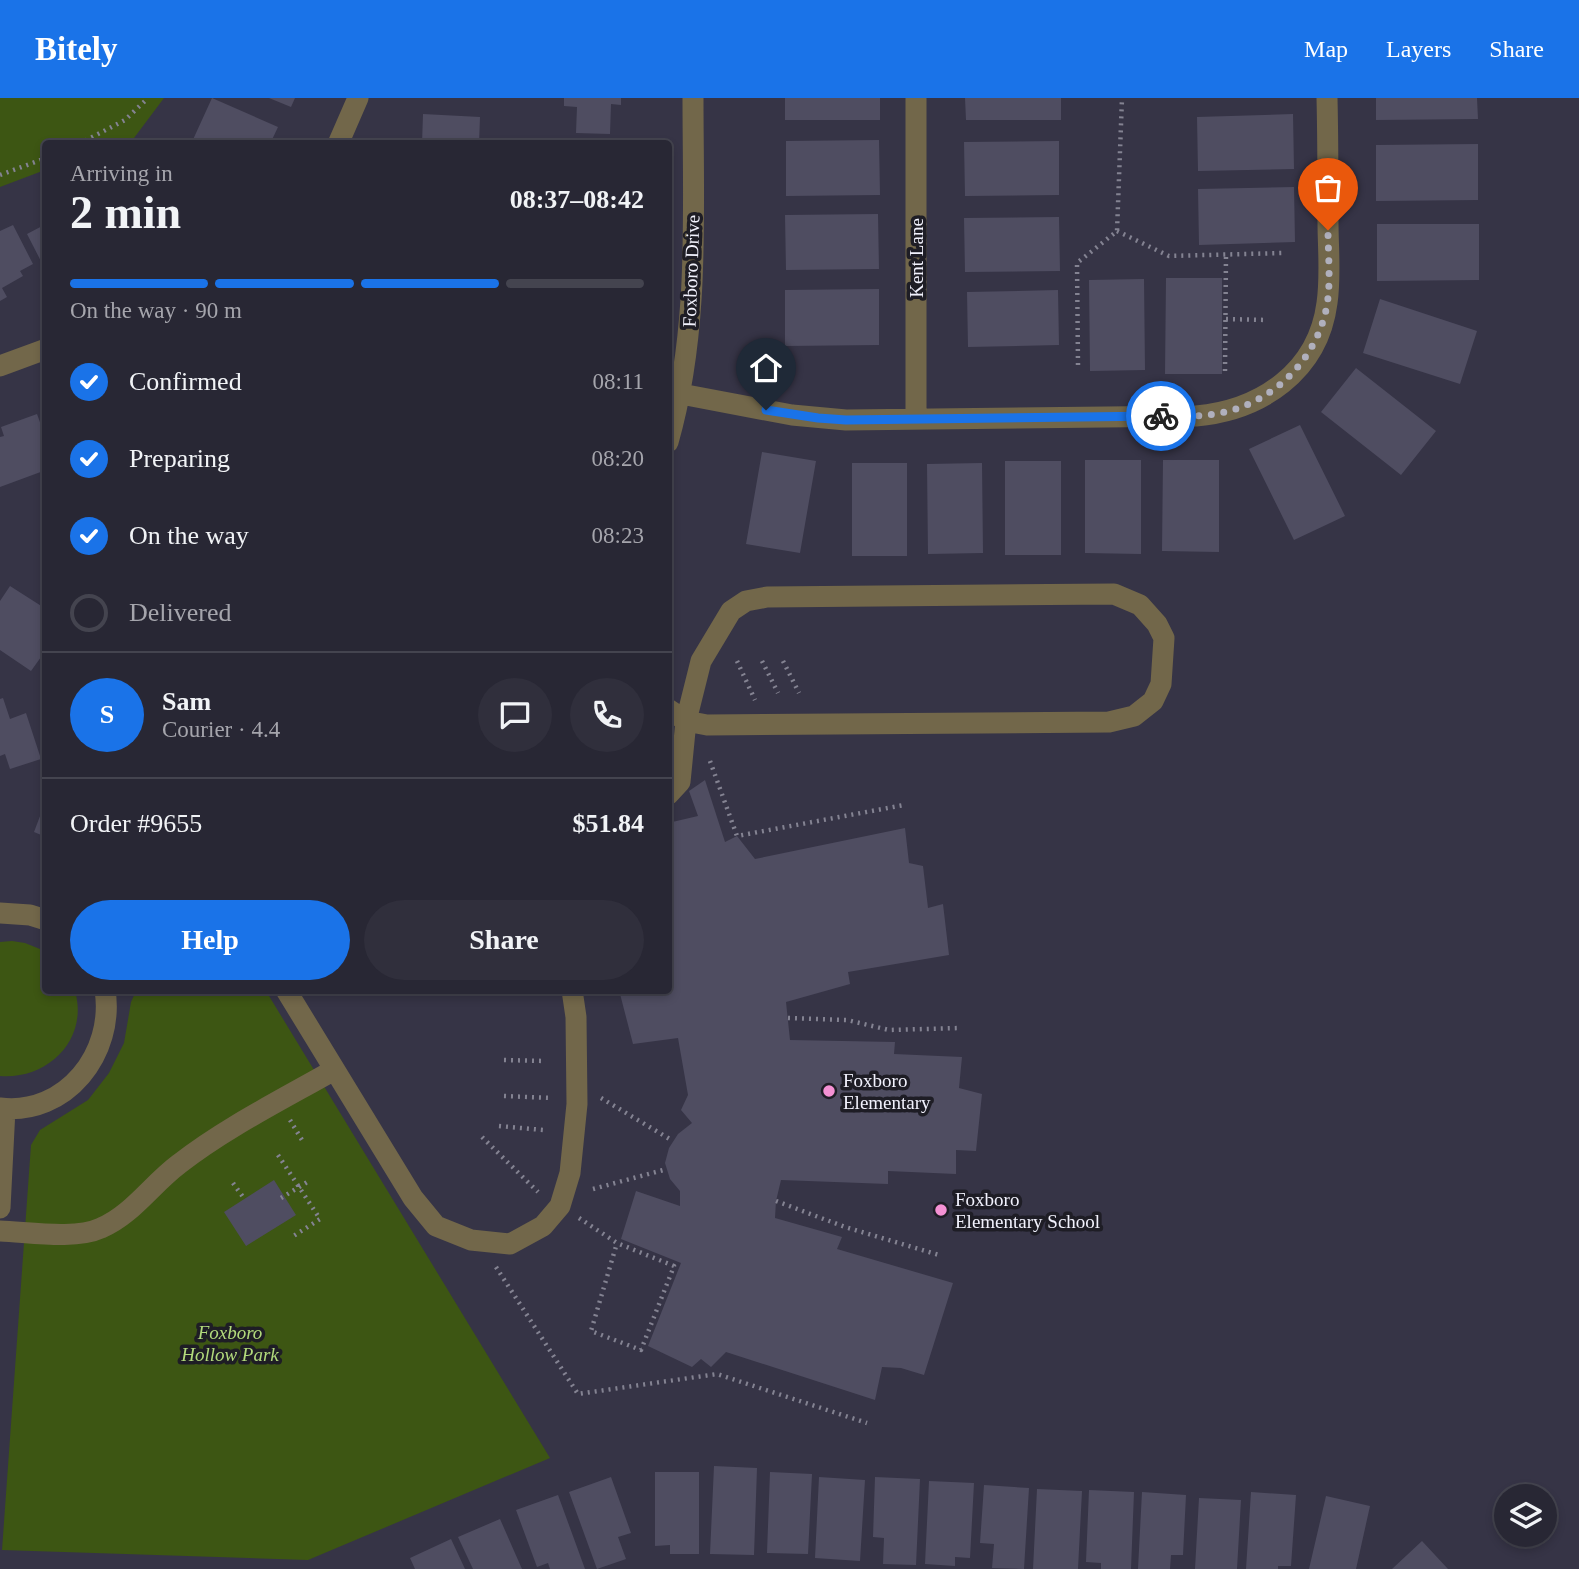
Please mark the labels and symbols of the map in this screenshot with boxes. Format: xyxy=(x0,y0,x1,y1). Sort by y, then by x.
pin xyxy=(1298,158,1358,230)
street label: Foxboro Drive xyxy=(679,214,703,328)
street label: Kent Lane xyxy=(906,218,927,298)
pin xyxy=(736,338,796,410)
courier xyxy=(1126,381,1196,451)
place label: Foxboro Elementary xyxy=(843,1070,931,1113)
marker: Foxboro Elementary xyxy=(821,1083,837,1099)
place label: Foxboro Elementary School xyxy=(955,1189,1100,1232)
marker: Foxboro Elementary School xyxy=(933,1202,949,1218)
park label: Foxboro Hollow Park xyxy=(180,1322,279,1365)

